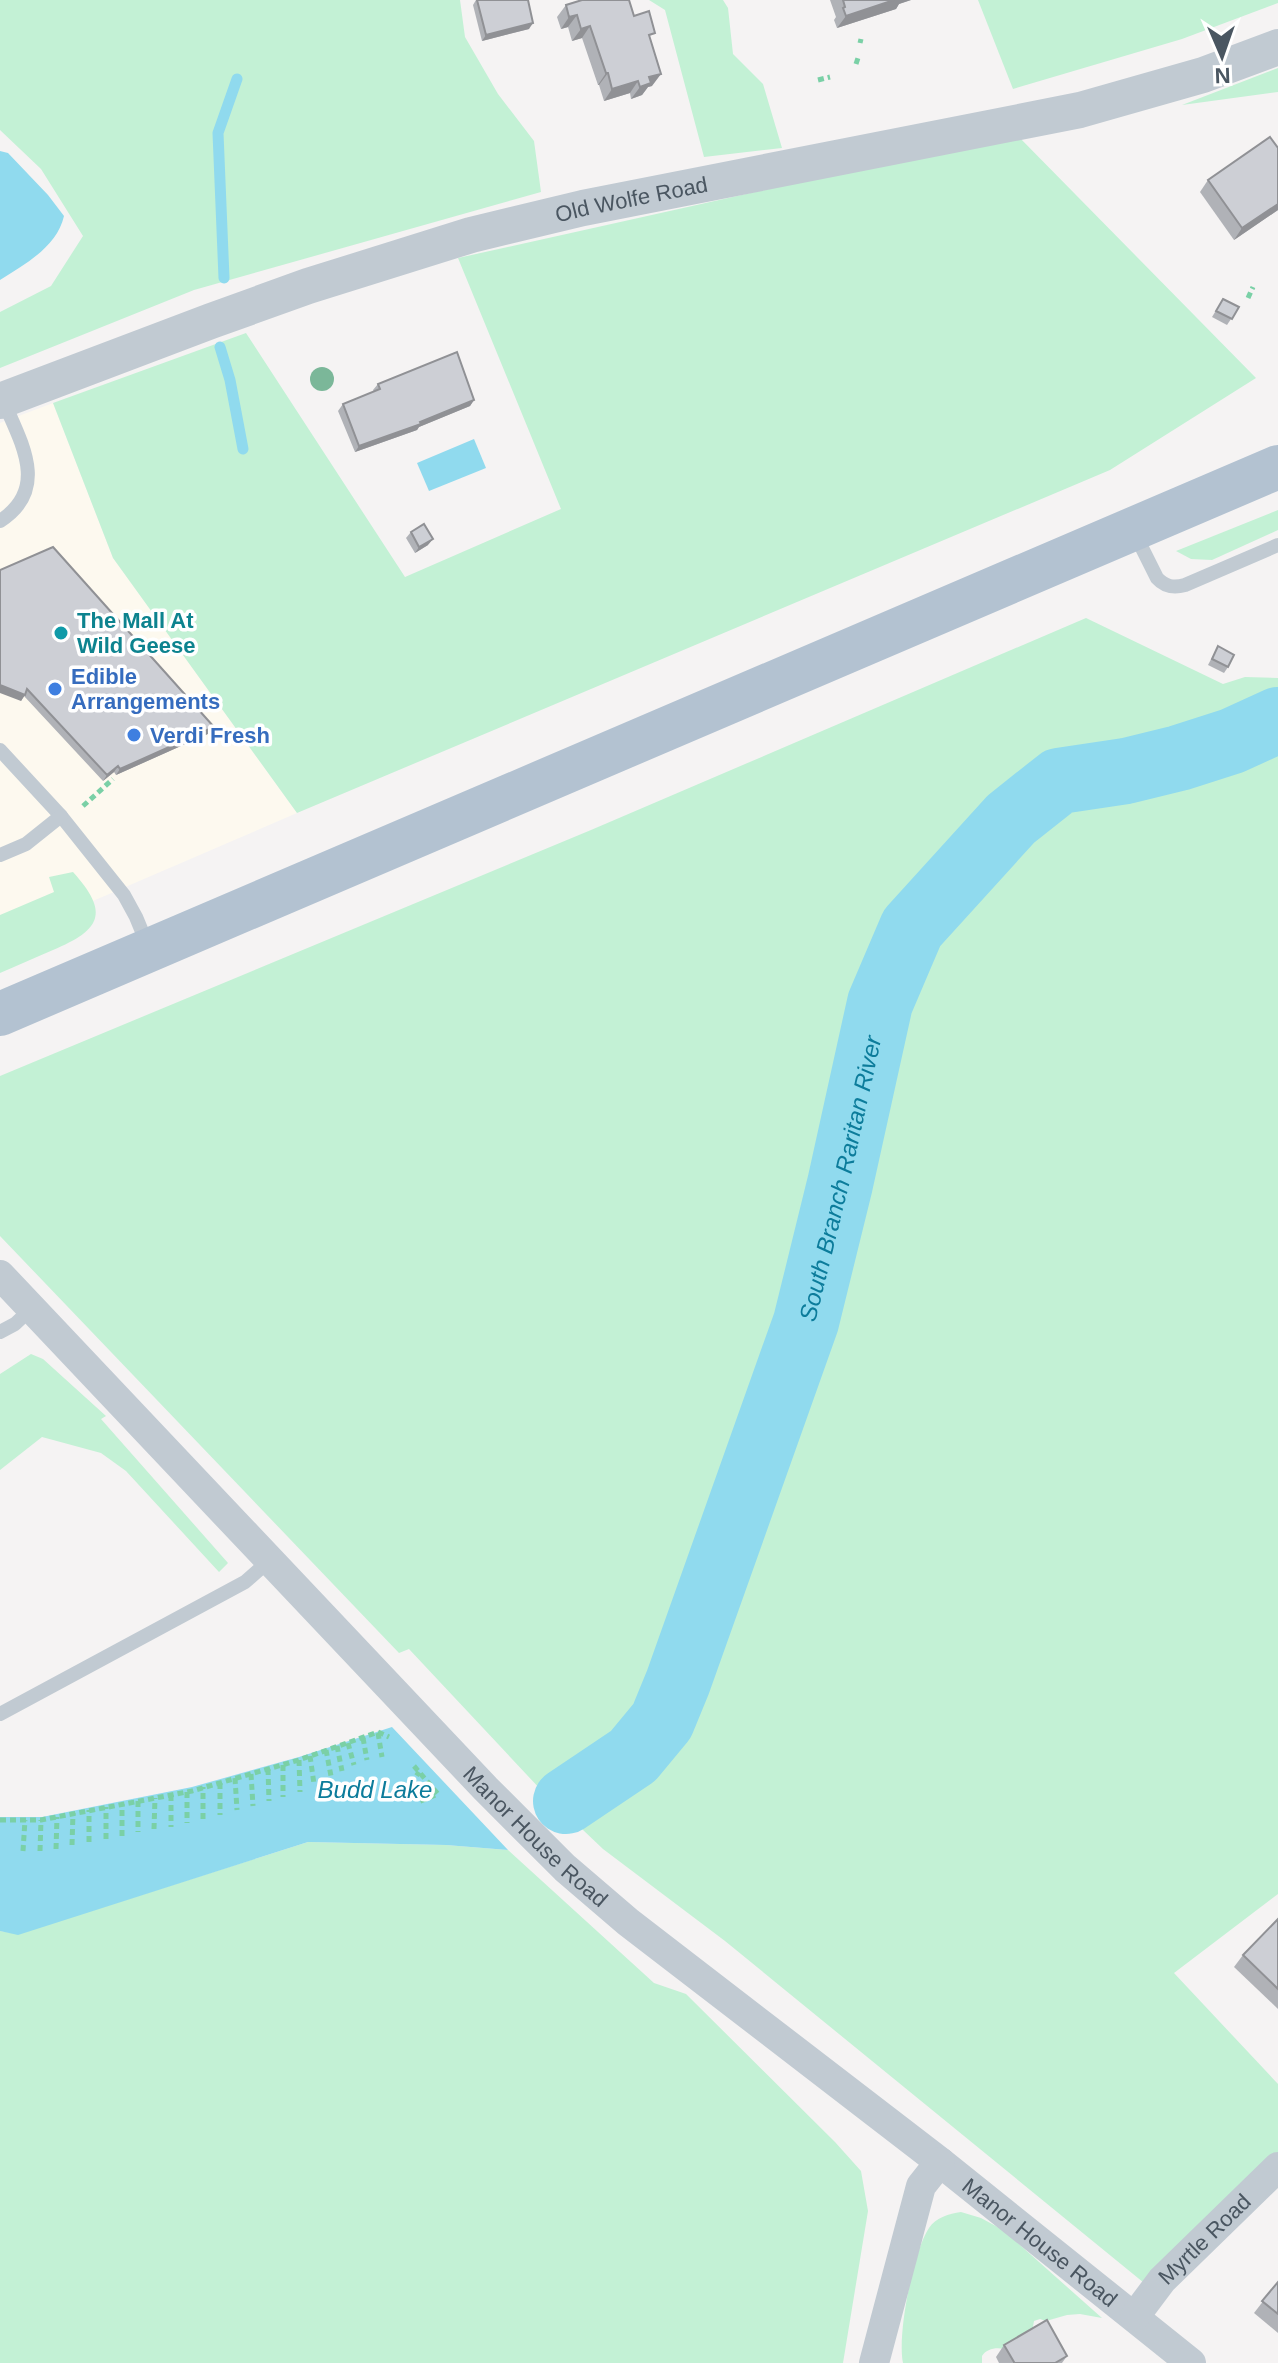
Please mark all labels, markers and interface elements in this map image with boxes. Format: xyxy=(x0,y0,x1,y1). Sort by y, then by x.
north arrow xyxy=(1182,16,1262,96)
text: N xyxy=(1214,63,1231,88)
street label: Old Wolfe Road xyxy=(553,171,710,227)
place label: The Mall At Wild Geese xyxy=(77,608,195,658)
marker: The Mall At Wild Geese xyxy=(52,624,70,642)
place label: Edible Arrangements xyxy=(71,664,220,714)
marker: Edible Arrangements xyxy=(46,680,64,698)
place label: Verdi Fresh xyxy=(150,723,270,748)
marker: Verdi Fresh xyxy=(125,726,143,744)
water label: South Branch Raritan River xyxy=(793,1032,886,1324)
street label: Manor House Road xyxy=(458,1761,613,1912)
water label: Budd Lake xyxy=(318,1776,432,1803)
street label: Manor House Road xyxy=(958,2173,1122,2312)
street label: Myrtle Road xyxy=(1153,2188,1255,2289)

